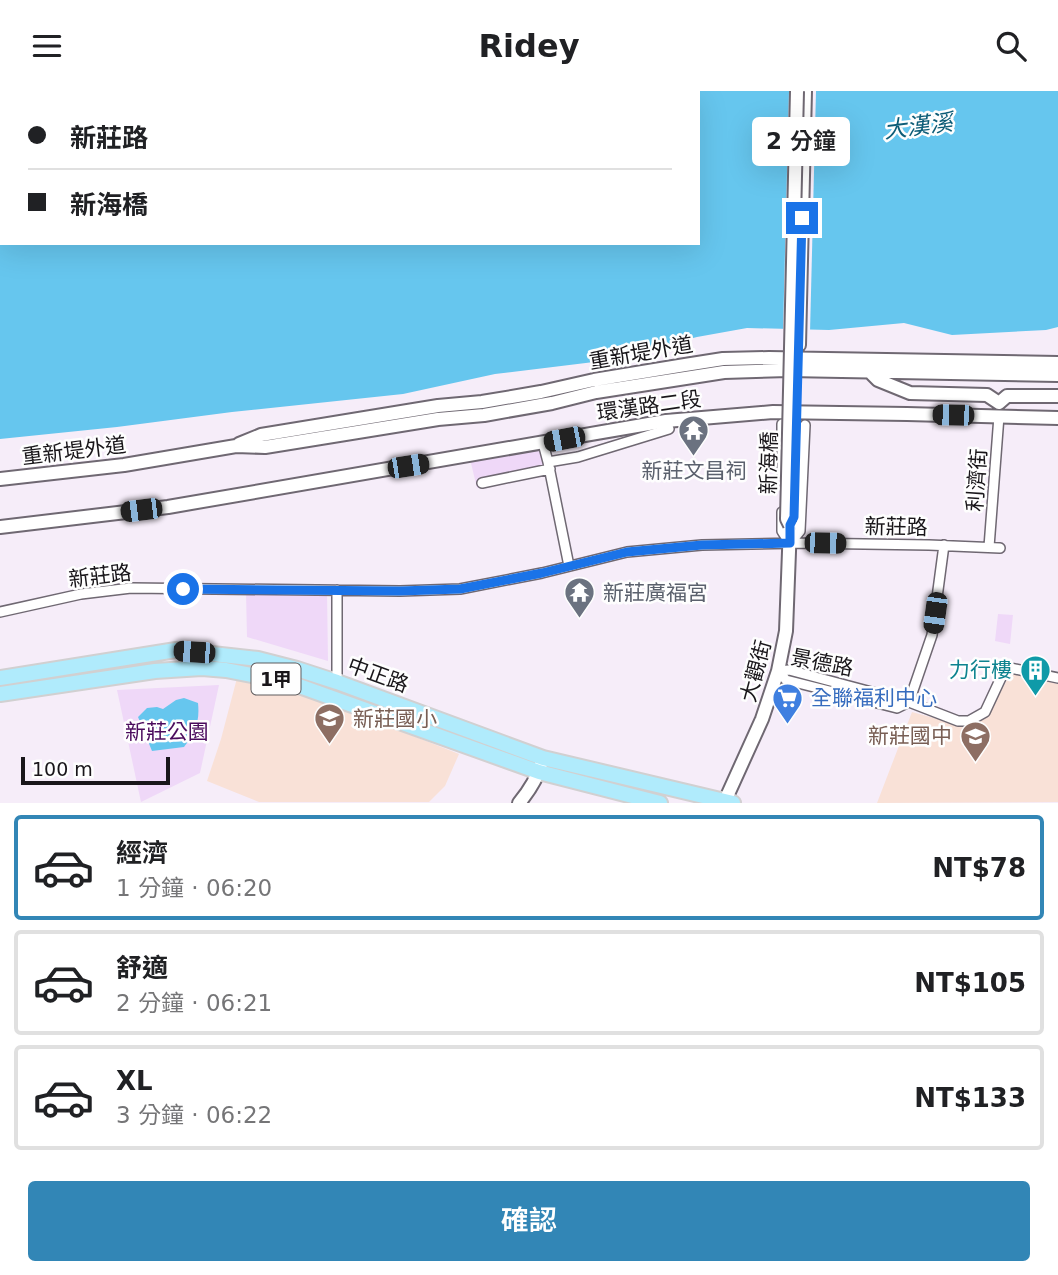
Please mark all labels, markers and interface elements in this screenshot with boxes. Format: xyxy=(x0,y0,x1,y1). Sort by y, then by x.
icon: menu xyxy=(28,27,66,65)
text: Ridey xyxy=(478,27,580,65)
icon: search xyxy=(992,27,1030,65)
water label: 大漢溪 xyxy=(882,109,957,143)
callout: 2 分鐘 xyxy=(753,116,851,165)
text: 新莊路 xyxy=(70,123,148,153)
text: 2 分鐘 xyxy=(766,128,836,154)
text: 新海橋 xyxy=(70,190,148,220)
route end xyxy=(786,202,818,234)
street label: 重新堤外道 xyxy=(587,332,695,374)
street label: 環漢路二段 xyxy=(595,387,703,425)
car xyxy=(932,404,975,426)
temple icon: 新莊文昌祠 xyxy=(677,414,711,458)
car xyxy=(542,425,587,453)
street label: 新海橋 xyxy=(756,431,782,495)
street label: 重新堤外道 xyxy=(20,433,128,469)
street label: 利濟街 xyxy=(963,448,991,512)
car xyxy=(386,452,431,480)
place label: 新莊文昌祠 xyxy=(642,459,747,483)
car xyxy=(119,497,164,523)
street label: 新莊路 xyxy=(864,514,928,540)
car xyxy=(804,532,847,554)
street label: 新莊路 xyxy=(67,560,133,592)
route start xyxy=(167,573,199,605)
temple icon: 新莊廣福宮 xyxy=(563,576,597,620)
place label: 新莊廣福宮 xyxy=(603,581,708,605)
car xyxy=(922,591,949,635)
street label: 大觀街 xyxy=(736,637,776,705)
car xyxy=(173,640,216,664)
street label: 景德路 xyxy=(789,645,855,681)
street label: 中正路 xyxy=(344,653,412,697)
building icon: 力行樓 xyxy=(1018,653,1052,697)
place label: 力行樓 xyxy=(949,658,1012,682)
road number: 1甲 xyxy=(252,663,300,695)
supermarket icon: 全聯福利中心 xyxy=(771,681,805,725)
place label: 全聯福利中心 xyxy=(811,686,937,710)
school or university icon: 新莊國小 xyxy=(313,702,347,746)
place label: 新莊國小 xyxy=(353,707,437,731)
school or university icon: 新莊國中 xyxy=(958,719,992,763)
park label: 新莊公園 xyxy=(125,720,209,744)
place label: 新莊國中 xyxy=(868,724,952,748)
scale bar xyxy=(21,753,170,785)
text: 100 m xyxy=(32,758,93,780)
icon: car xyxy=(32,836,95,899)
text: 經濟 xyxy=(116,838,168,868)
text: NT$78 xyxy=(932,853,1026,883)
text: 1 分鐘 · 06:20 xyxy=(116,875,272,901)
icon: car xyxy=(32,951,95,1014)
text: 舒適 xyxy=(116,953,168,983)
text: NT$105 xyxy=(914,968,1026,998)
text: 2 分鐘 · 06:21 xyxy=(116,990,272,1016)
icon: car xyxy=(32,1066,95,1129)
text: XL xyxy=(116,1066,153,1096)
text: NT$133 xyxy=(914,1083,1026,1113)
text: 3 分鐘 · 06:22 xyxy=(116,1102,272,1128)
button: 確認 xyxy=(28,1181,1030,1261)

